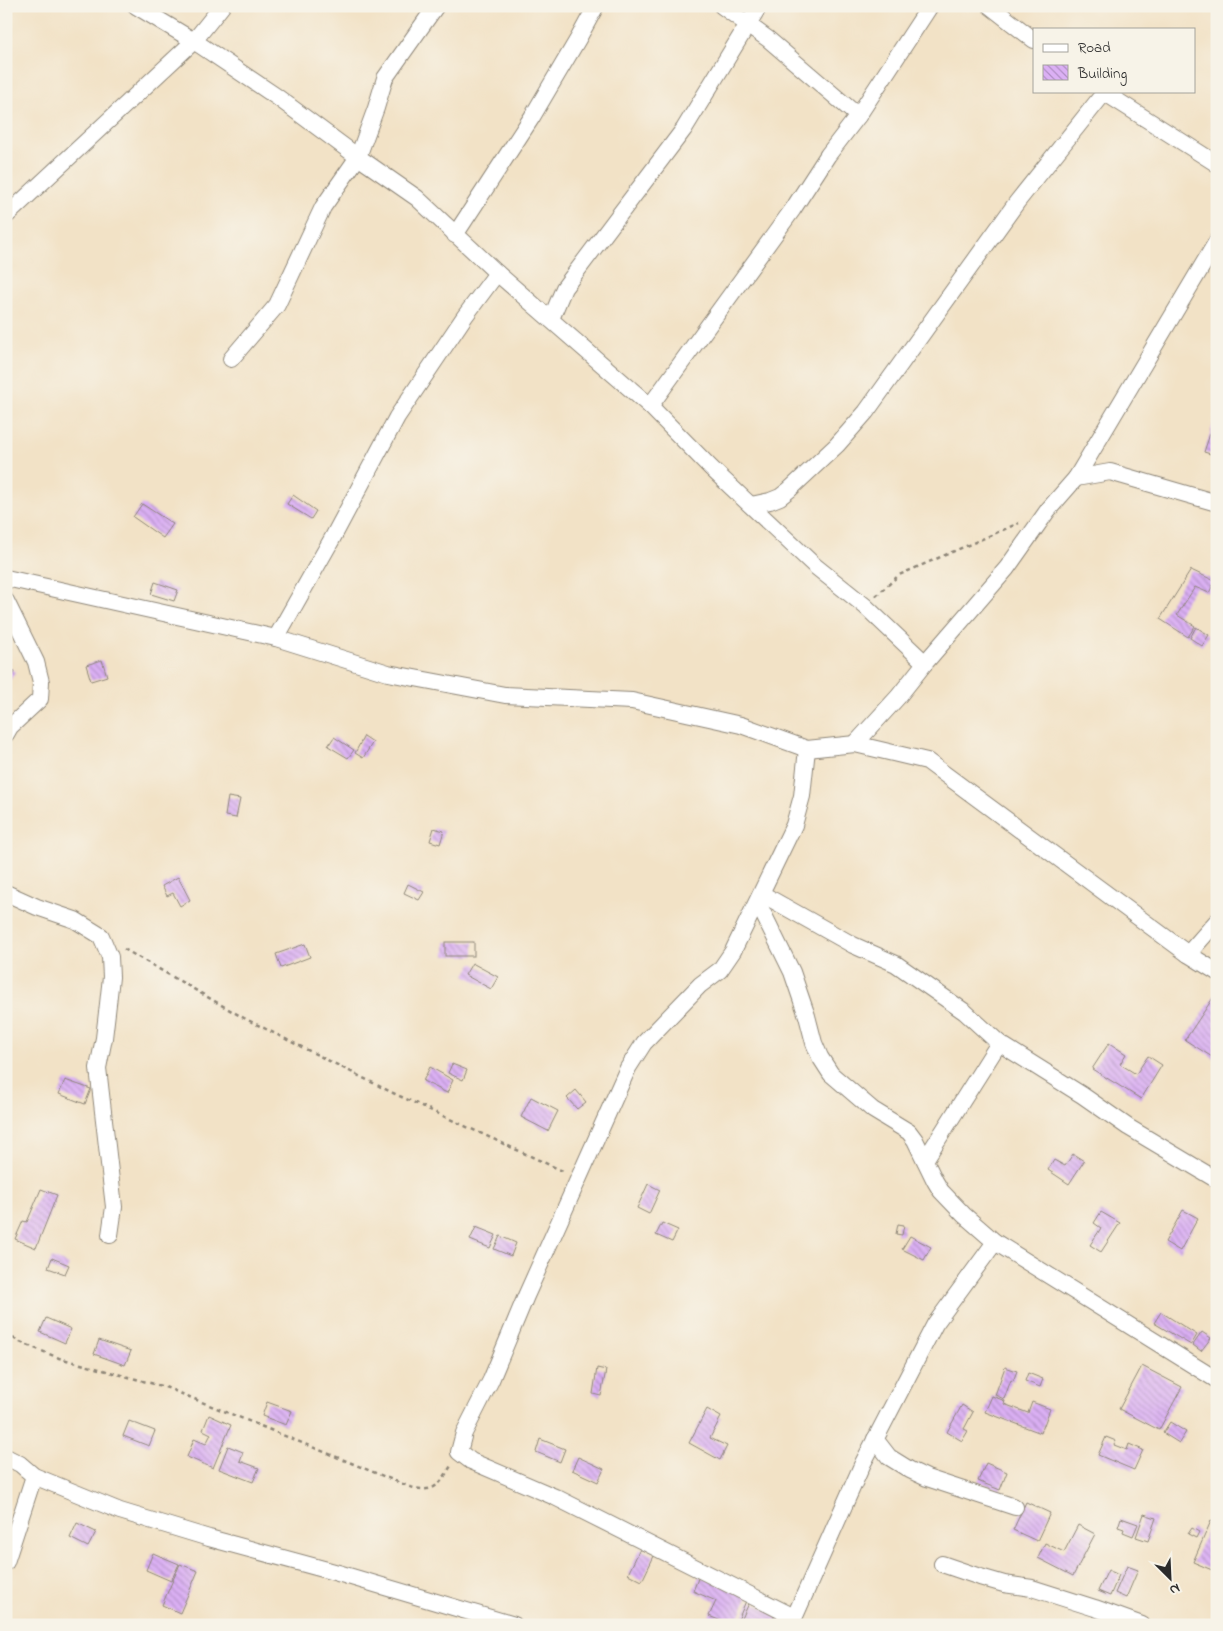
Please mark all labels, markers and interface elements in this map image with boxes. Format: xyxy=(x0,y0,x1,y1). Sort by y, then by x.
legend xyxy=(1033,28,1196,92)
text: Road xyxy=(1078,37,1111,59)
text: Building xyxy=(1077,63,1127,86)
north arrow xyxy=(1146,1554,1196,1604)
text: N xyxy=(1166,1577,1183,1600)

